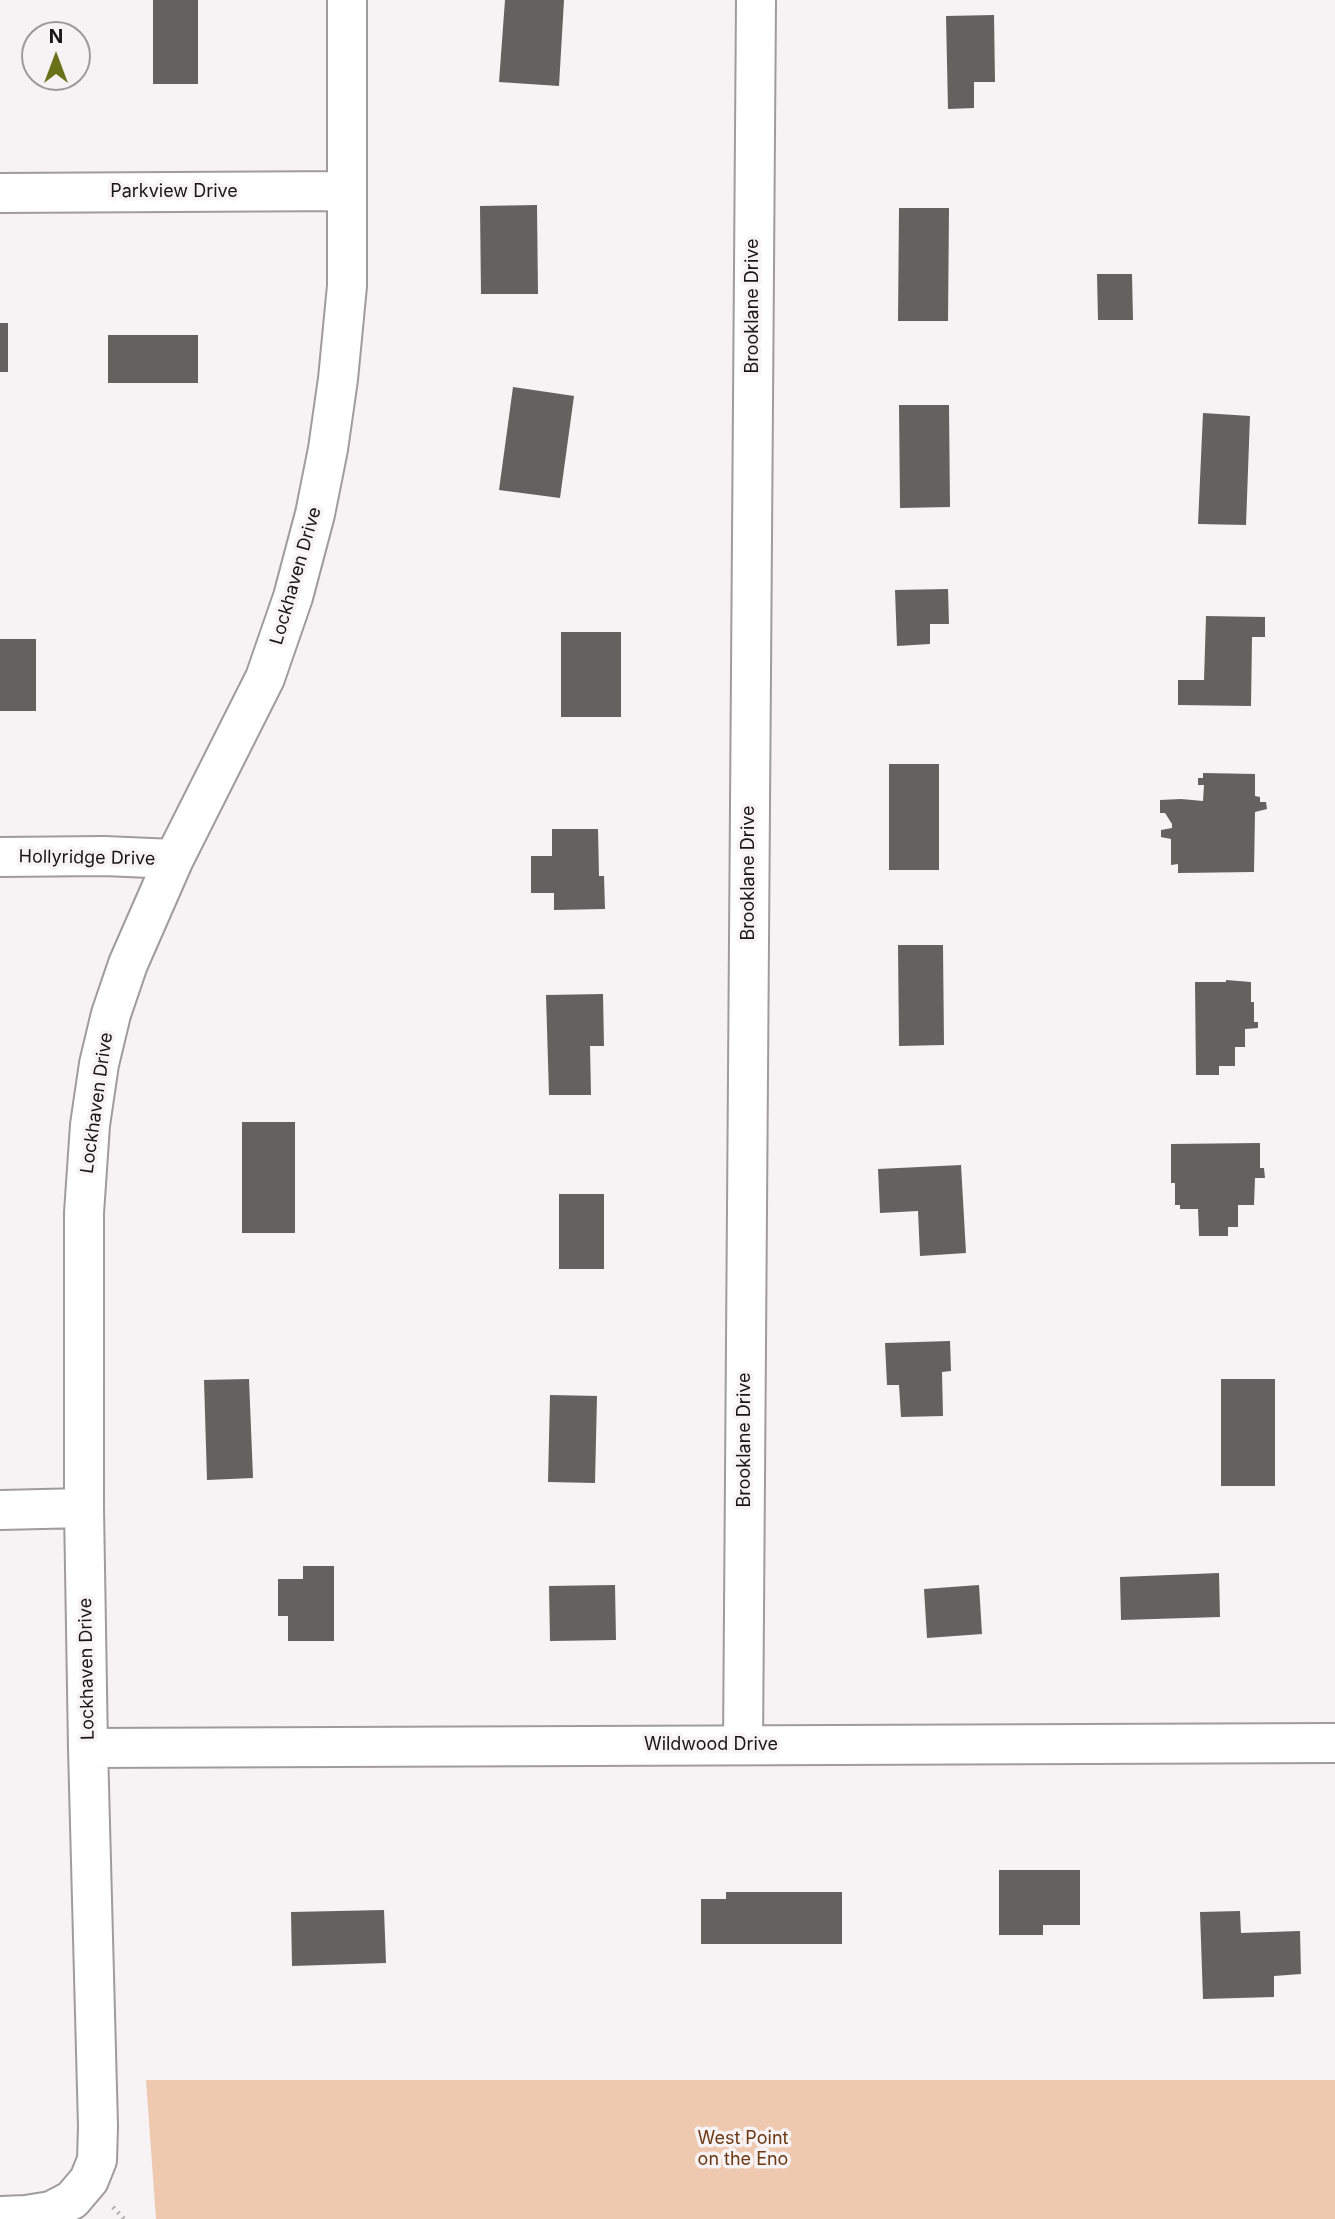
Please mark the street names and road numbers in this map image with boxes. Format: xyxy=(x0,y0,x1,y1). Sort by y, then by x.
street label: Parkview Drive xyxy=(110,181,238,203)
street label: Brooklane Drive xyxy=(742,238,764,374)
street label: Lockhaven Drive xyxy=(266,505,326,647)
street label: Brooklane Drive xyxy=(738,805,760,941)
street label: Hollyridge Drive xyxy=(18,846,156,870)
street label: Lockhaven Drive xyxy=(76,1031,118,1175)
street label: Brooklane Drive xyxy=(734,1372,756,1508)
street label: Lockhaven Drive xyxy=(75,1598,99,1740)
street label: Wildwood Drive xyxy=(644,1734,778,1756)

